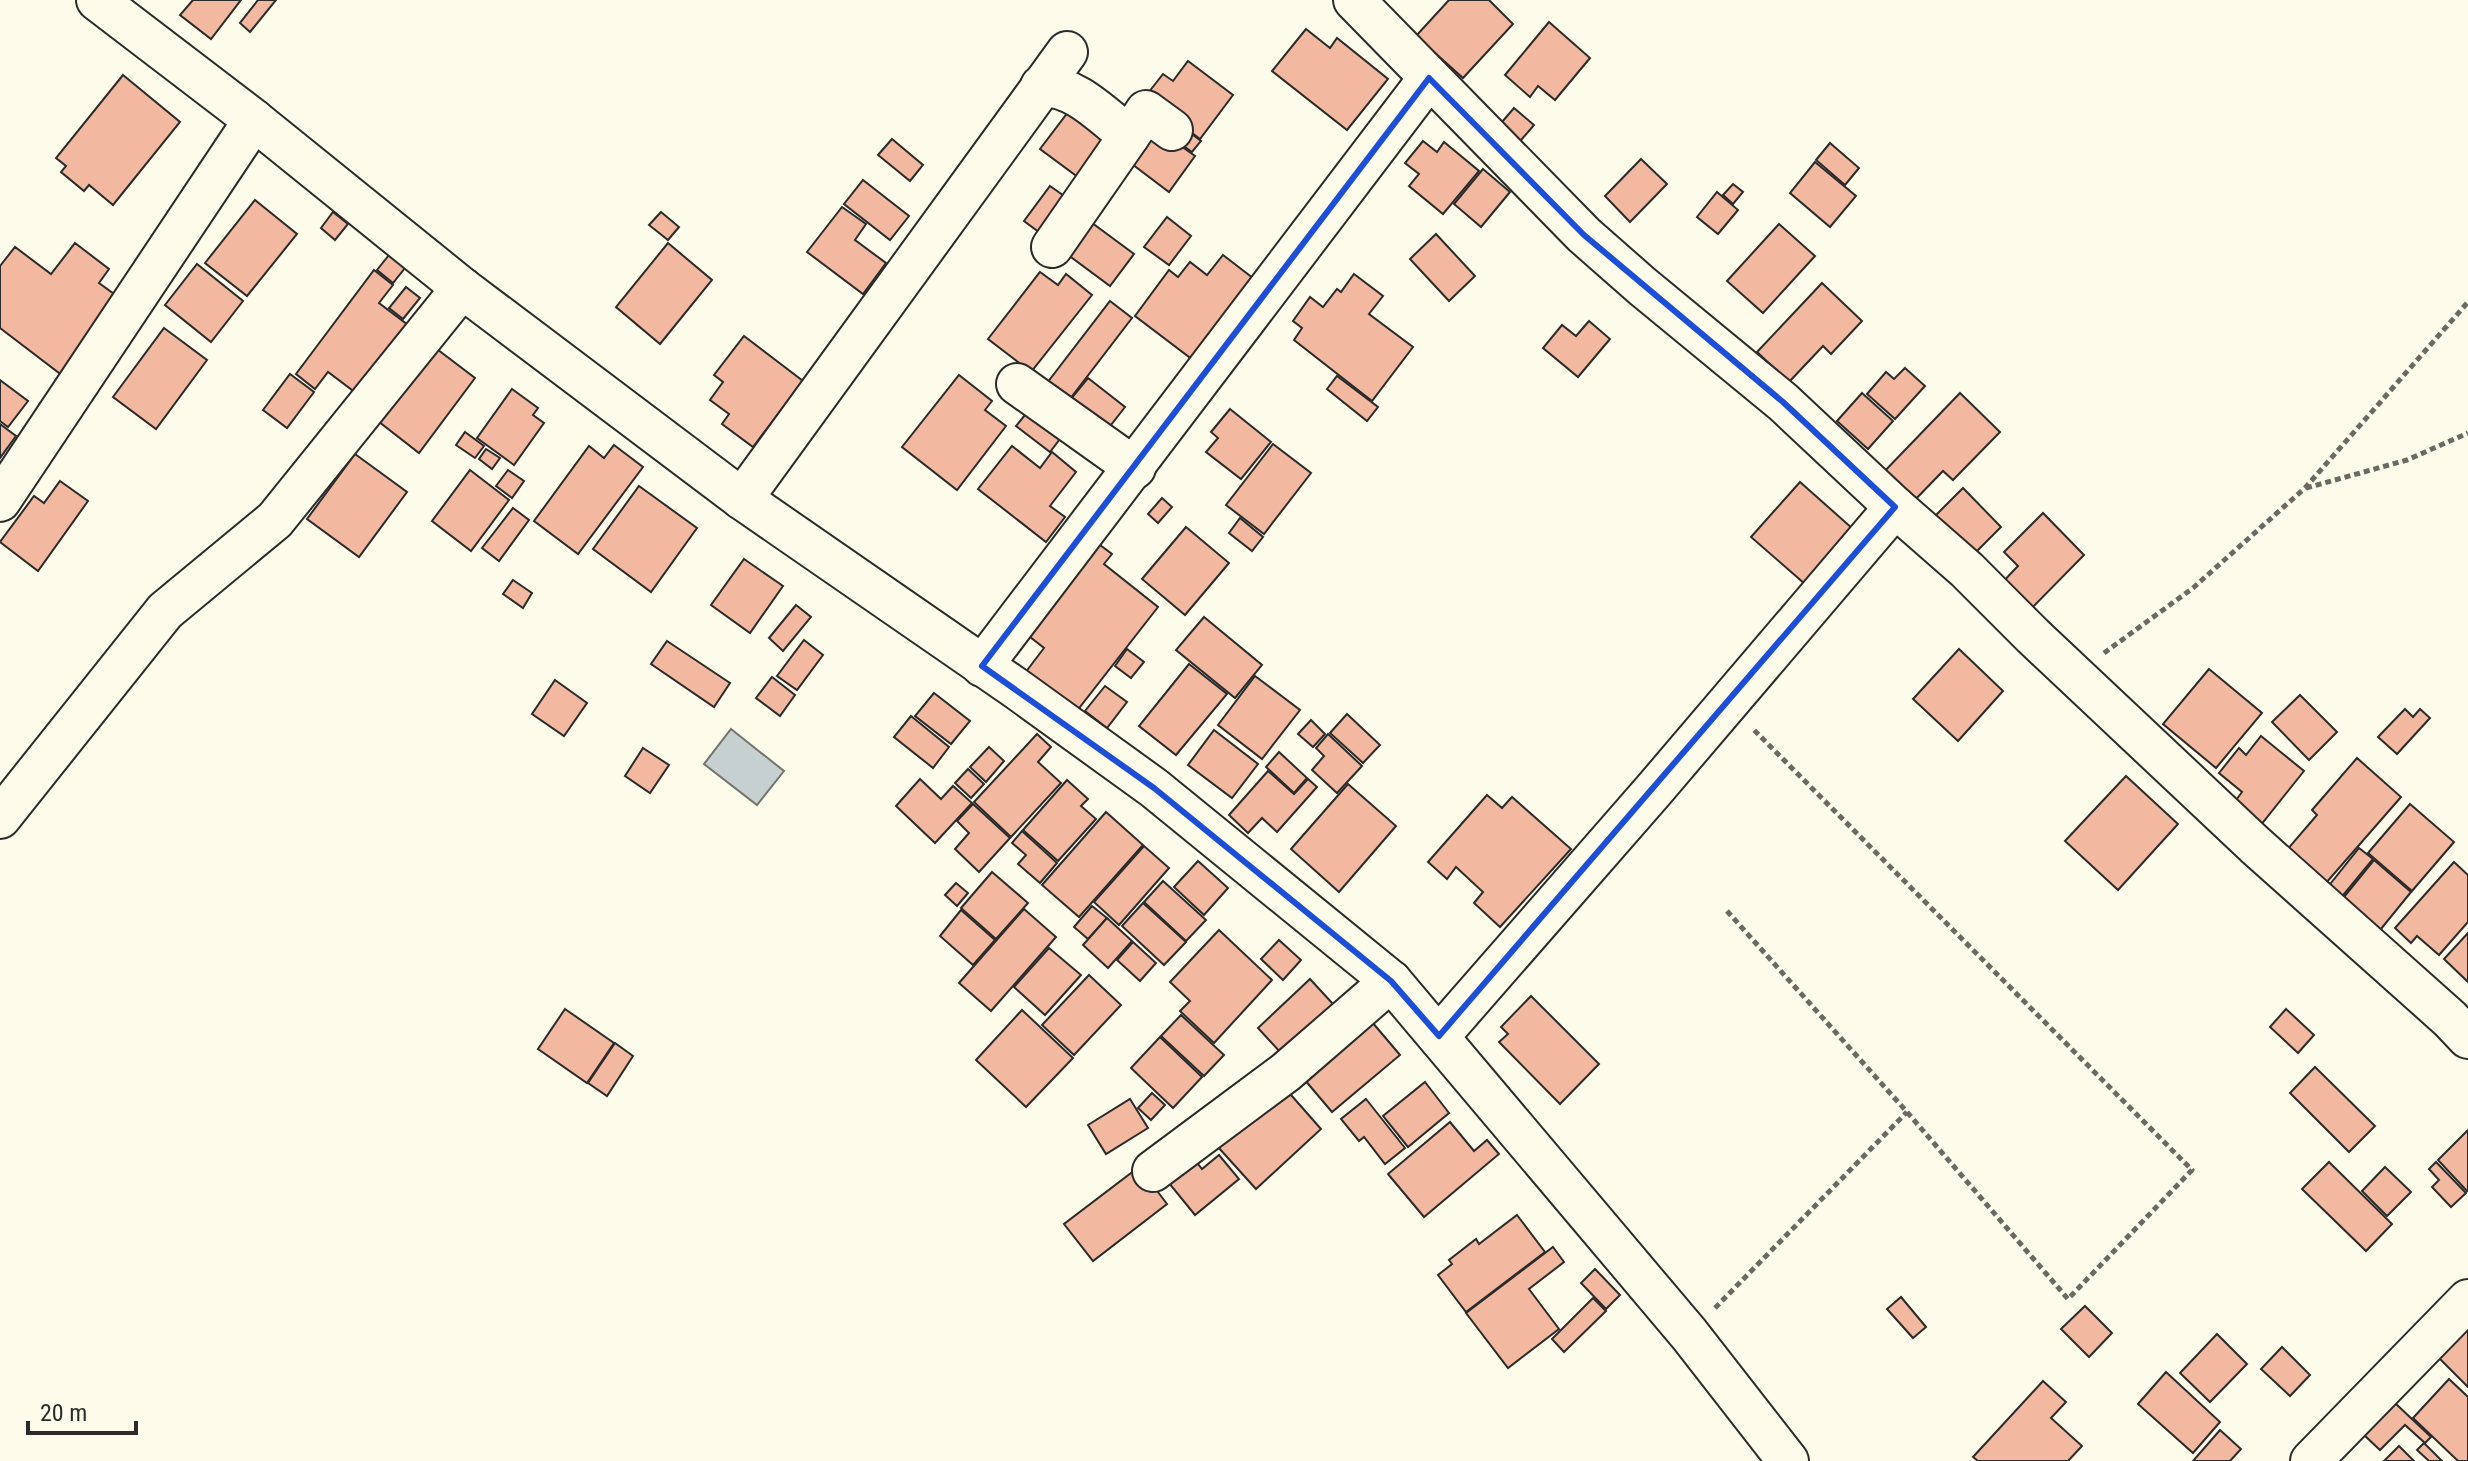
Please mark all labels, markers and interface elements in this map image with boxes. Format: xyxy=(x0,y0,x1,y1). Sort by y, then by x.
scale bar xyxy=(28,1385,136,1435)
text: 20 m xyxy=(40,1399,87,1427)

